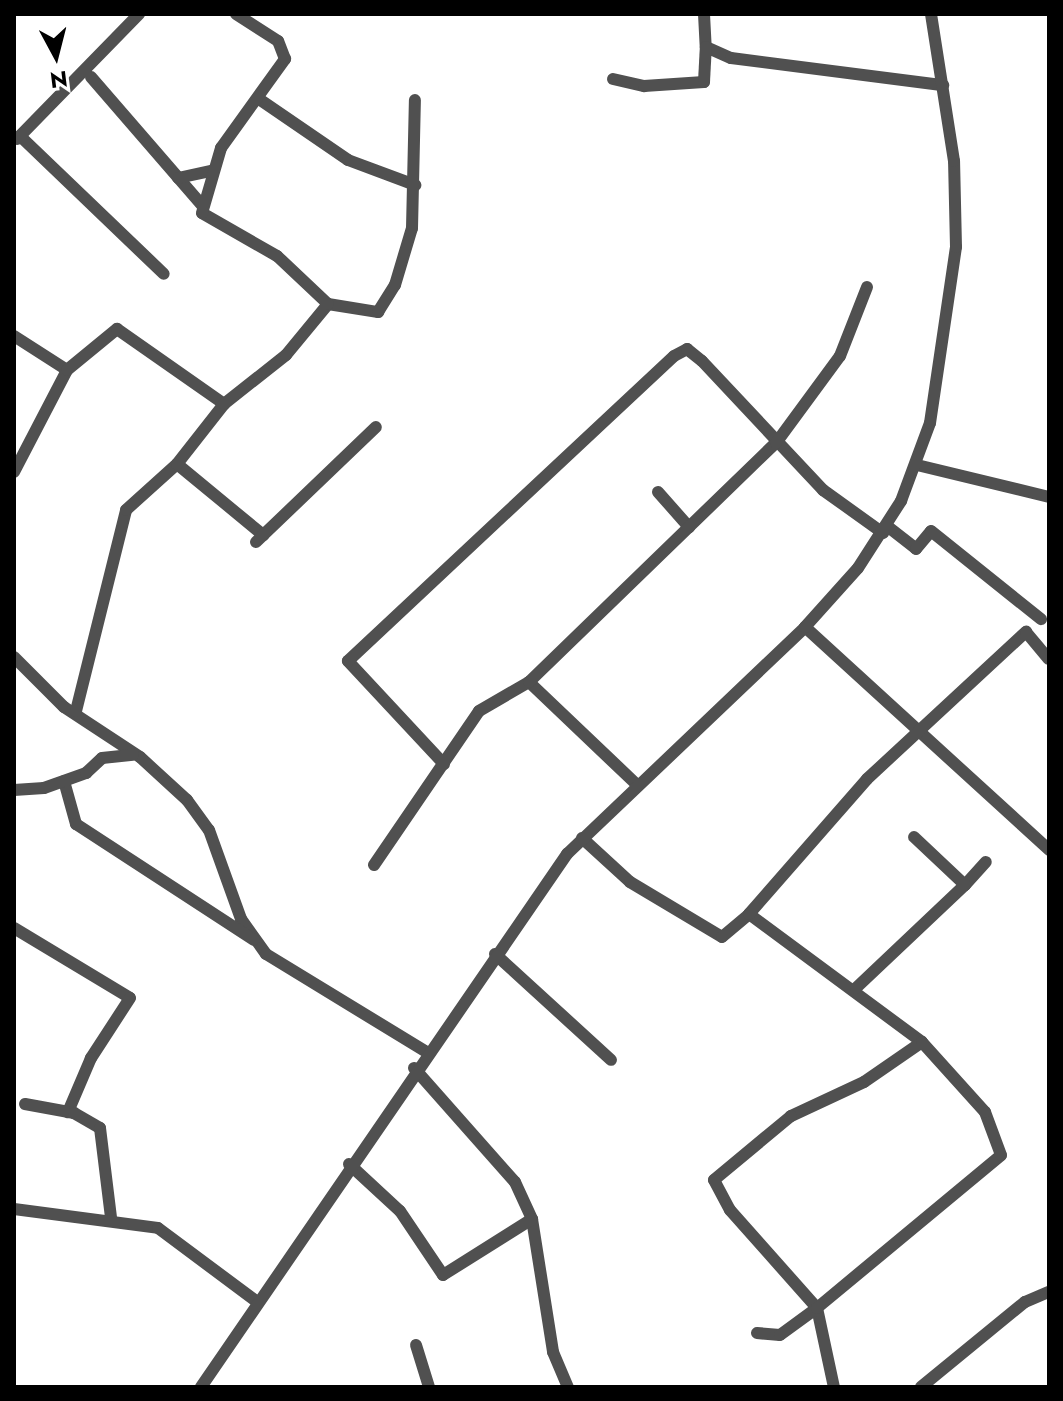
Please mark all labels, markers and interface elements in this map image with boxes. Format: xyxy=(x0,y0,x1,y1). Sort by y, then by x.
north arrow xyxy=(16,16,96,96)
text: N xyxy=(48,63,70,97)

